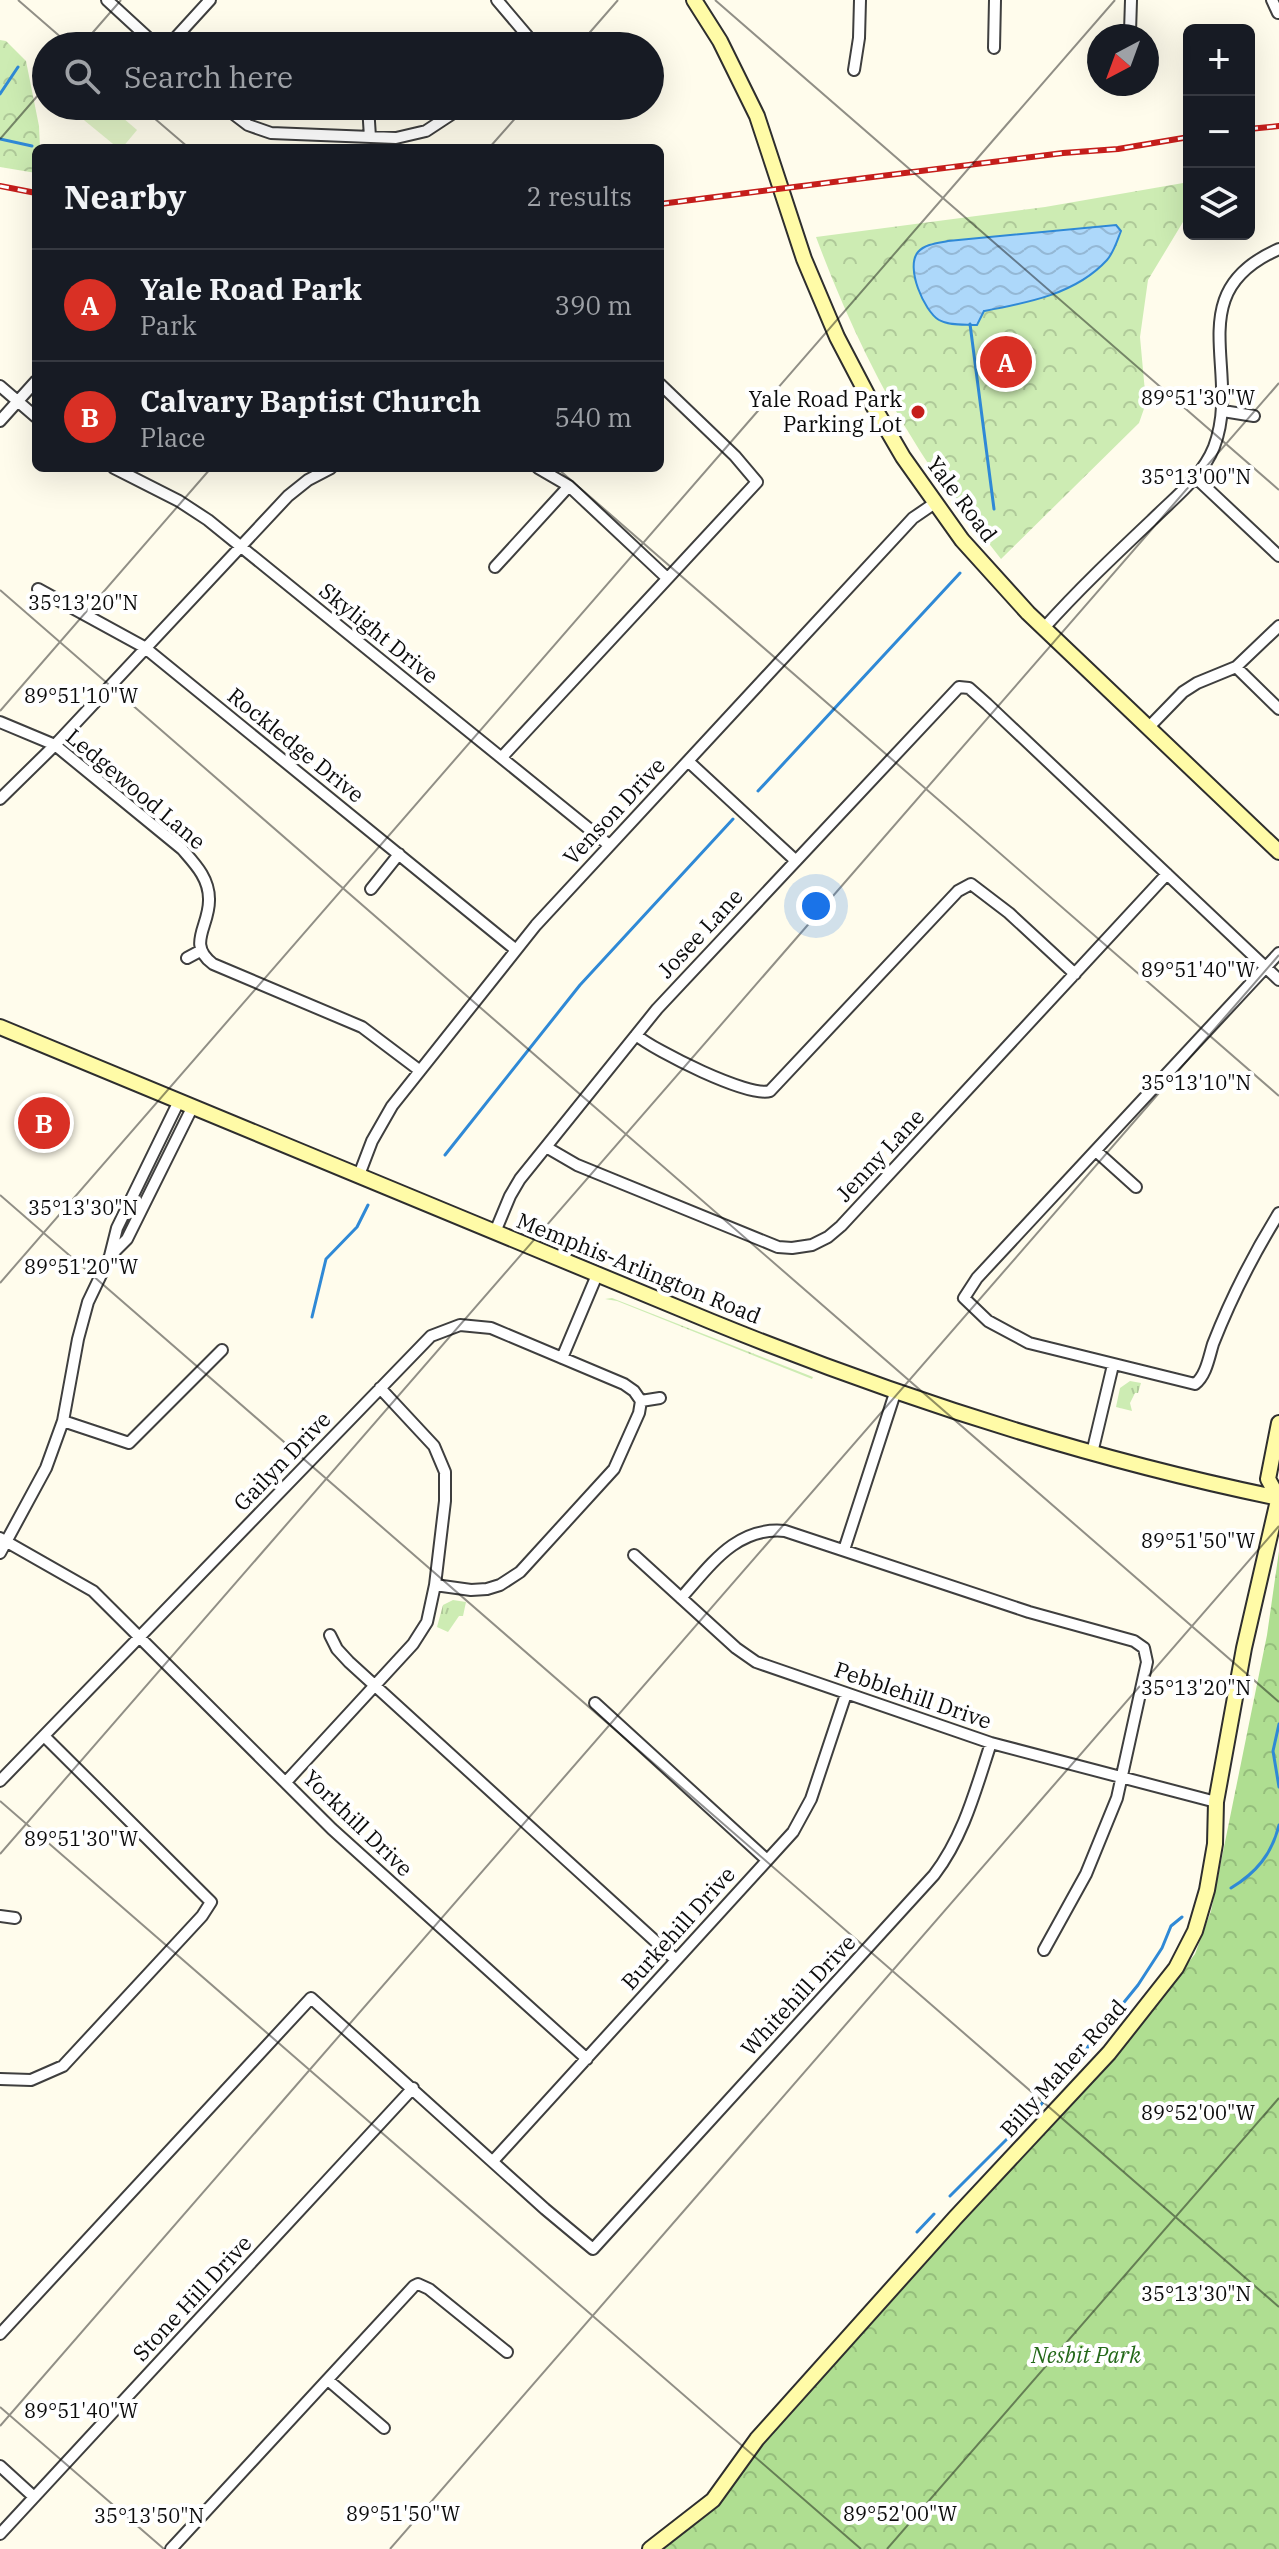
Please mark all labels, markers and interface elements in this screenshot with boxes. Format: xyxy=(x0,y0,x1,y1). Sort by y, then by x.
north arrow xyxy=(1087,24,1159,96)
map controls xyxy=(1183,24,1255,240)
button: + xyxy=(1183,24,1255,96)
search box xyxy=(32,32,664,120)
icon: search xyxy=(60,54,104,98)
text: Search here xyxy=(124,57,293,96)
button: − xyxy=(1183,96,1255,168)
button: layers xyxy=(1183,168,1255,240)
text: Nearby xyxy=(64,174,186,218)
text: 2 results xyxy=(526,179,632,213)
text: Yale Road Park xyxy=(140,269,362,308)
text: A xyxy=(81,288,99,322)
text: 390 m xyxy=(554,288,632,322)
text: Park xyxy=(140,308,197,342)
pin: A xyxy=(980,332,1032,392)
text: Calvary Baptist Church xyxy=(140,381,481,420)
place label: Yale Road Park Parking Lot xyxy=(748,384,902,438)
text: 89°51'30"W xyxy=(1141,384,1255,411)
text: B xyxy=(81,400,99,434)
text: 540 m xyxy=(554,400,632,434)
marker: Yale Road Park Parking Lot xyxy=(909,403,927,421)
text: Place xyxy=(140,420,205,454)
street label: Yale Road xyxy=(921,450,1004,548)
text: 35°13'00"N xyxy=(1141,463,1251,490)
street label: Skylight Drive xyxy=(314,576,445,690)
text: 35°13'20"N xyxy=(28,589,138,616)
street label: Rockledge Drive xyxy=(222,681,371,809)
text: 89°51'10"W xyxy=(24,682,138,709)
street label: Ledgewood Lane xyxy=(60,722,212,856)
street label: Venson Drive xyxy=(556,751,671,871)
street label: Josee Lane xyxy=(651,882,749,984)
your location xyxy=(796,886,836,926)
text: 89°51'40"W xyxy=(1141,956,1255,983)
text: 35°13'10"N xyxy=(1141,1069,1251,1096)
pin: B xyxy=(18,1093,70,1153)
street label: Jenny Lane xyxy=(829,1102,930,1207)
text: 35°13'30"N xyxy=(28,1194,138,1221)
street label: Memphis-Arlington Road xyxy=(513,1205,766,1330)
text: 89°51'20"W xyxy=(24,1253,138,1280)
street label: Gailyn Drive xyxy=(227,1405,337,1517)
text: 89°51'50"W xyxy=(1141,1527,1255,1554)
street label: Pebblehill Drive xyxy=(831,1654,996,1735)
text: 35°13'20"N xyxy=(1141,1674,1251,1701)
street label: Yorkhill Drive xyxy=(297,1763,419,1882)
text: 89°51'30"W xyxy=(24,1825,138,1852)
street label: Burkehill Drive xyxy=(614,1860,741,1996)
street label: Whitehill Drive xyxy=(734,1928,861,2062)
street label: Billy Maher Road xyxy=(993,1993,1132,2143)
text: 89°52'00"W xyxy=(1141,2099,1255,2126)
street label: Stone Hill Drive xyxy=(126,2228,258,2367)
text: 35°13'30"N xyxy=(1141,2280,1251,2307)
park label: Nesbit Park xyxy=(1030,2340,1141,2369)
text: 89°51'40"W xyxy=(24,2397,138,2424)
text: 89°51'50"W xyxy=(346,2500,460,2527)
text: 89°52'00"W xyxy=(843,2500,957,2527)
text: 35°13'50"N xyxy=(94,2502,204,2529)

